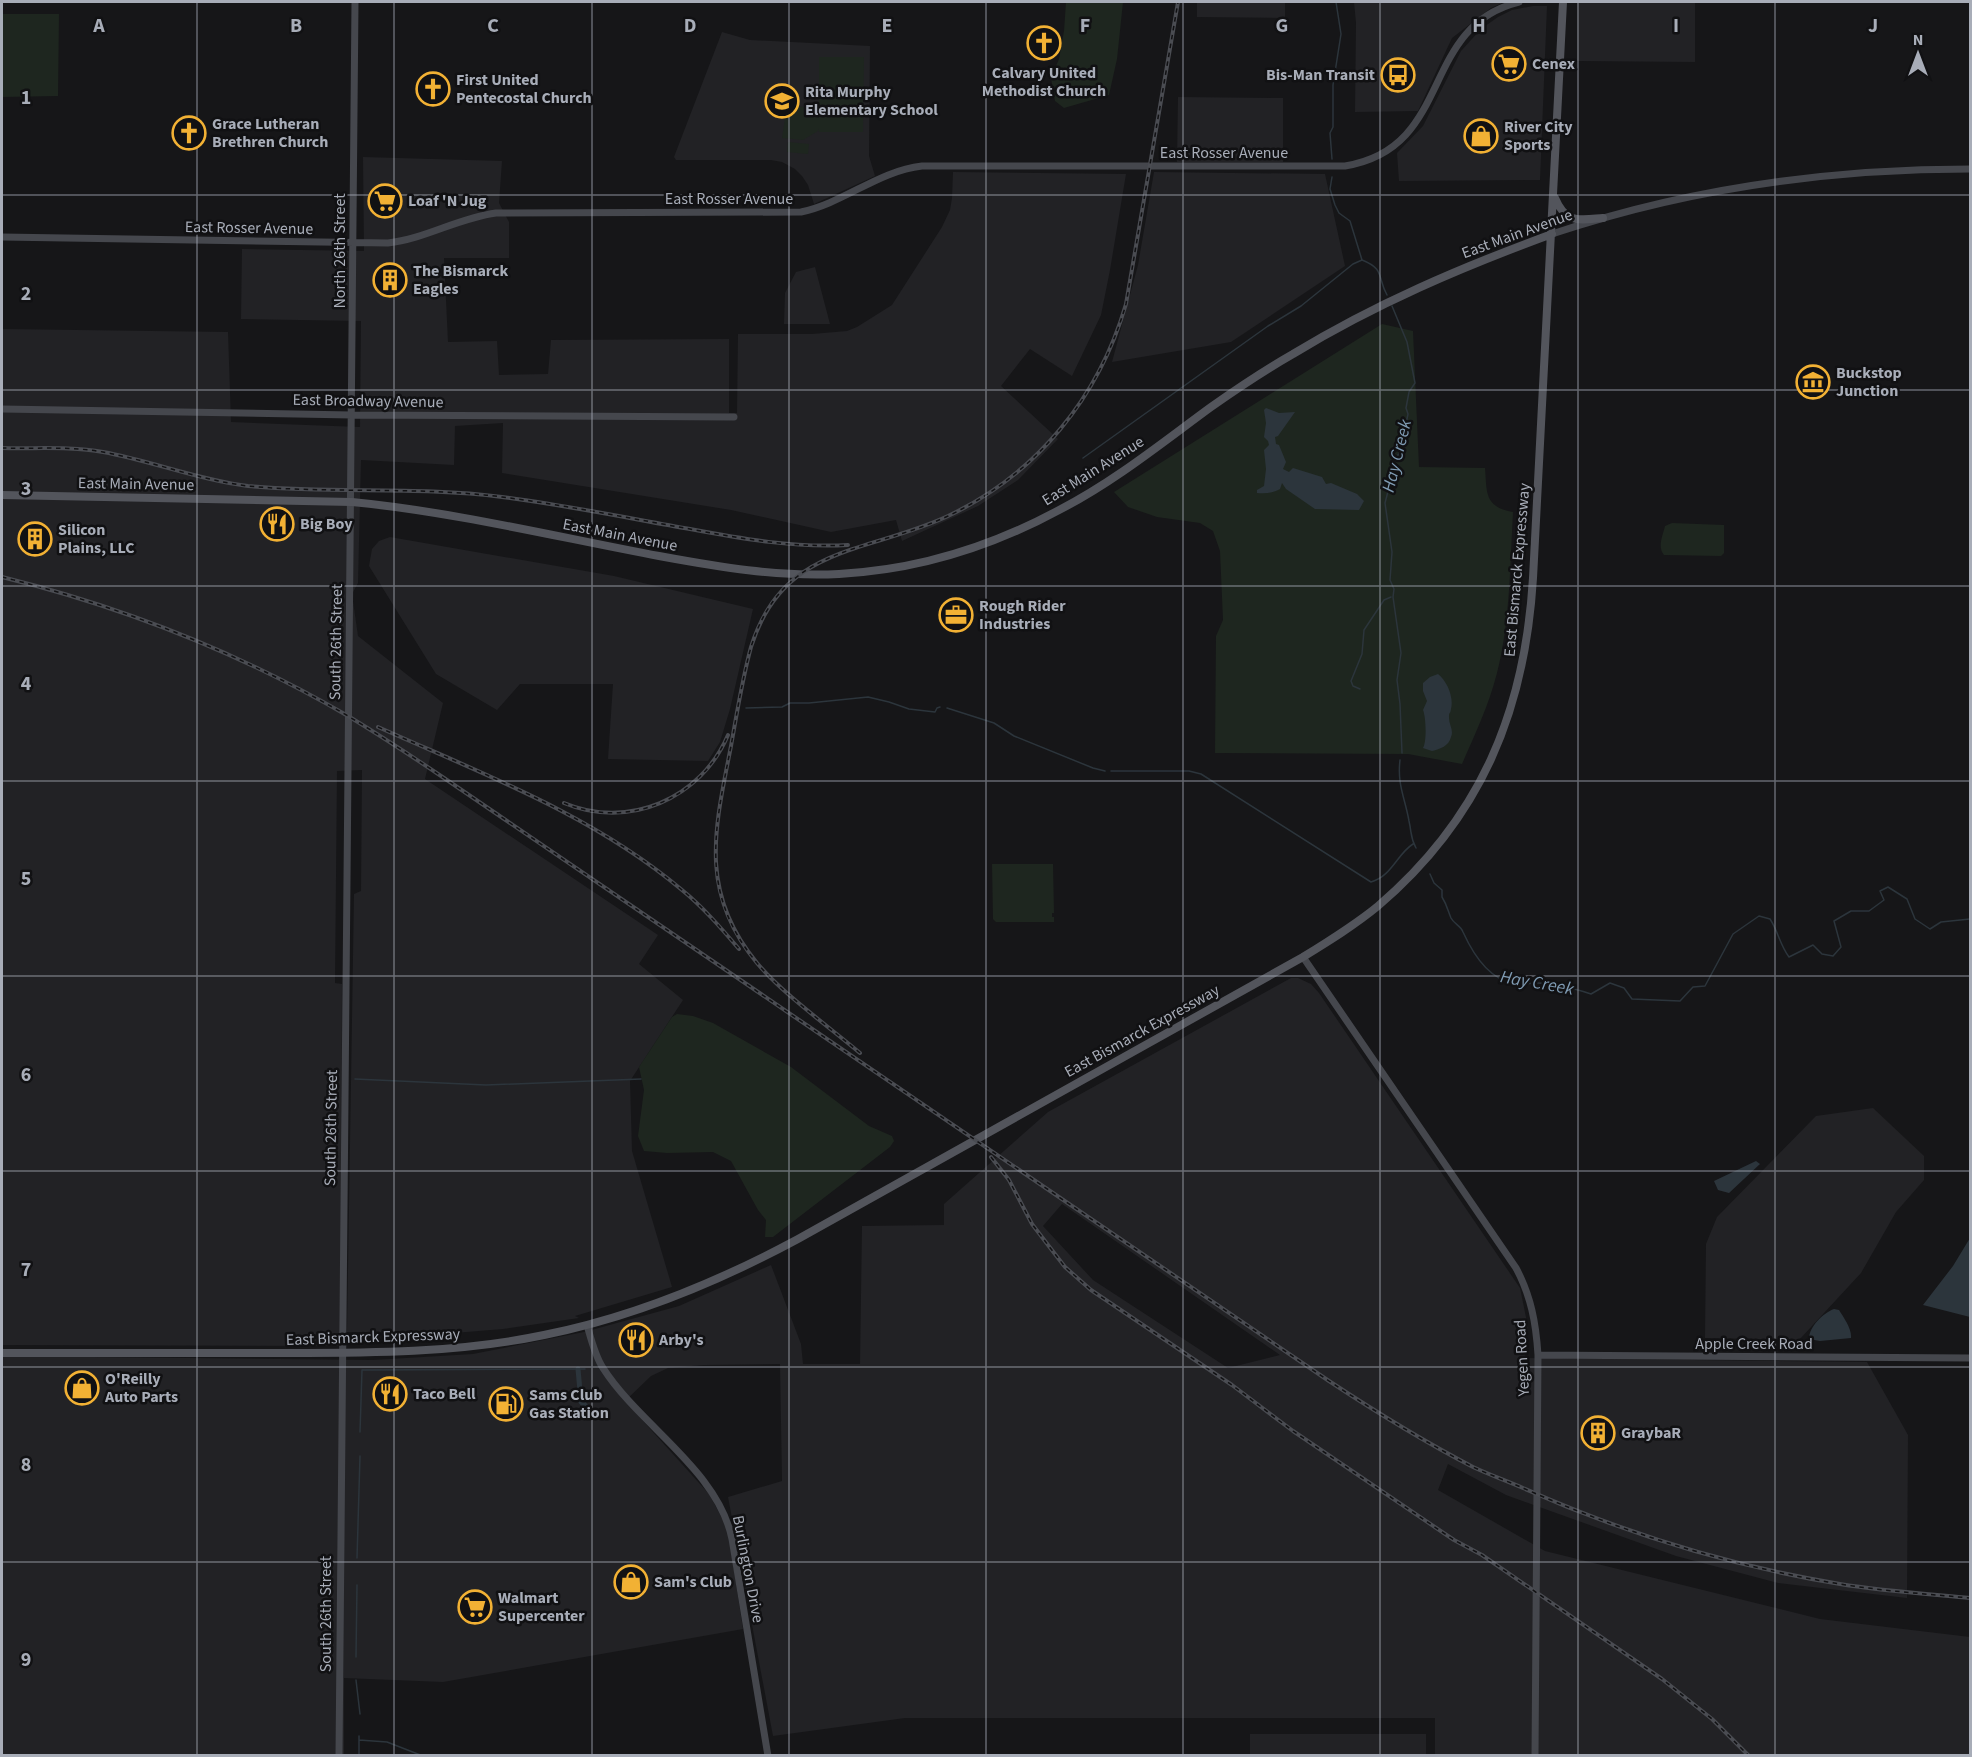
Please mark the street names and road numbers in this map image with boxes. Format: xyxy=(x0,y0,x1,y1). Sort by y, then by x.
street label: East Rosser Avenue xyxy=(1160,142,1288,164)
street label: East Rosser Avenue xyxy=(665,188,793,210)
street label: North 26th Street xyxy=(329,193,351,309)
street label: East Main Avenue xyxy=(1459,204,1576,264)
street label: East Rosser Avenue xyxy=(185,216,313,240)
street label: East Broadway Avenue xyxy=(292,389,444,413)
street label: East Main Avenue xyxy=(1038,431,1148,511)
street label: East Main Avenue xyxy=(78,472,194,496)
street label: East Bismarck Expressway xyxy=(1498,482,1536,658)
street label: East Main Avenue xyxy=(561,513,679,557)
street label: South 26th Street xyxy=(324,583,348,700)
street label: East Bismarck Expressway xyxy=(1060,979,1224,1083)
street label: South 26th Street xyxy=(319,1069,343,1186)
street label: Yegen Road xyxy=(1509,1319,1535,1398)
street label: East Bismarck Expressway xyxy=(286,1323,461,1351)
street label: Apple Creek Road xyxy=(1695,1333,1813,1355)
street label: Burlington Drive xyxy=(727,1513,769,1625)
street label: South 26th Street xyxy=(315,1555,337,1672)

